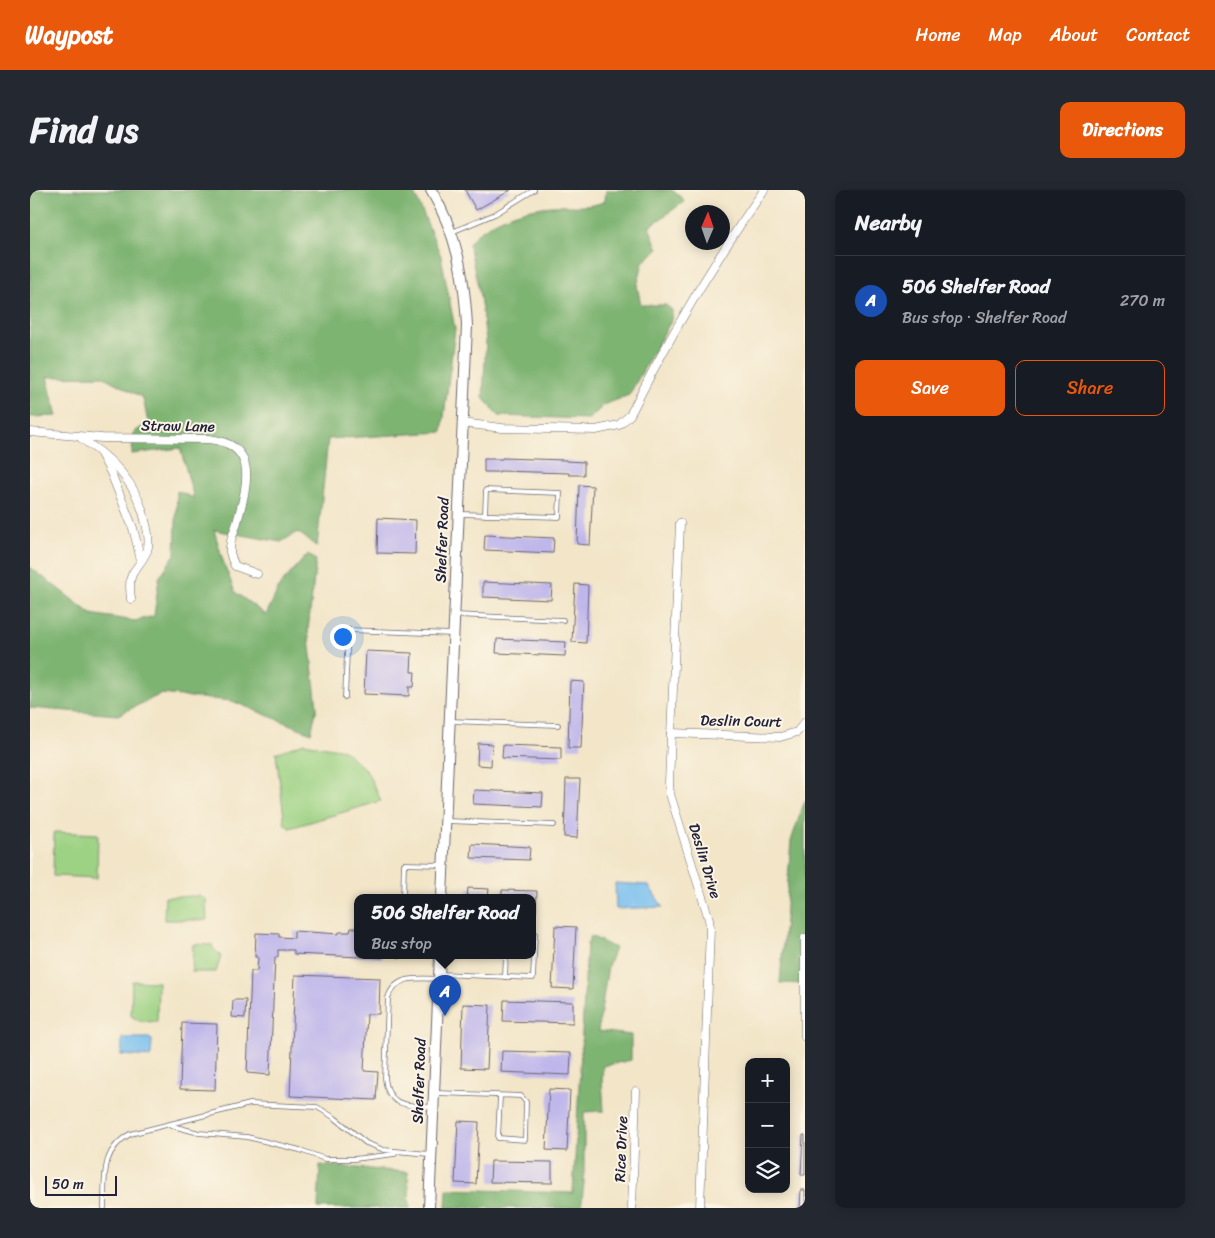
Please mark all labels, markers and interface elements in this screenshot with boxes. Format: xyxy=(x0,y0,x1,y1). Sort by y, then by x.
text: Waypost xyxy=(25,14,113,56)
text: Home xyxy=(916,19,961,51)
text: Map xyxy=(989,19,1022,51)
text: About xyxy=(1050,19,1098,51)
text: Contact xyxy=(1126,19,1190,51)
text: Find us xyxy=(30,99,138,161)
button: Directions xyxy=(1060,102,1185,158)
text: Nearby xyxy=(855,204,921,242)
north arrow xyxy=(685,205,730,250)
text: 506 Shelfer Road xyxy=(902,270,1050,303)
text: A xyxy=(866,286,876,315)
text: 270 m xyxy=(1120,286,1165,315)
text: Bus stop · Shelfer Road xyxy=(902,303,1066,332)
button: Save xyxy=(855,360,1005,416)
button: Share xyxy=(1015,360,1165,416)
street label: Straw Lane xyxy=(141,412,215,440)
street label: Shelfer Road xyxy=(428,496,457,583)
your location xyxy=(330,624,356,650)
street label: Deslin Court xyxy=(700,707,782,735)
street label: Deslin Drive xyxy=(681,820,729,902)
popup xyxy=(354,894,536,959)
text: 506 Shelfer Road xyxy=(371,896,519,929)
text: Bus stop xyxy=(371,929,432,958)
pin: A xyxy=(429,975,461,1016)
street label: Shelfer Road xyxy=(405,1037,434,1124)
map controls xyxy=(745,1058,790,1193)
button: + xyxy=(745,1058,790,1103)
button: − xyxy=(745,1103,790,1148)
street label: Rice Drive xyxy=(607,1115,635,1183)
button: layers xyxy=(745,1148,790,1193)
text: 50 m xyxy=(52,1172,84,1197)
scale bar xyxy=(45,1173,118,1196)

